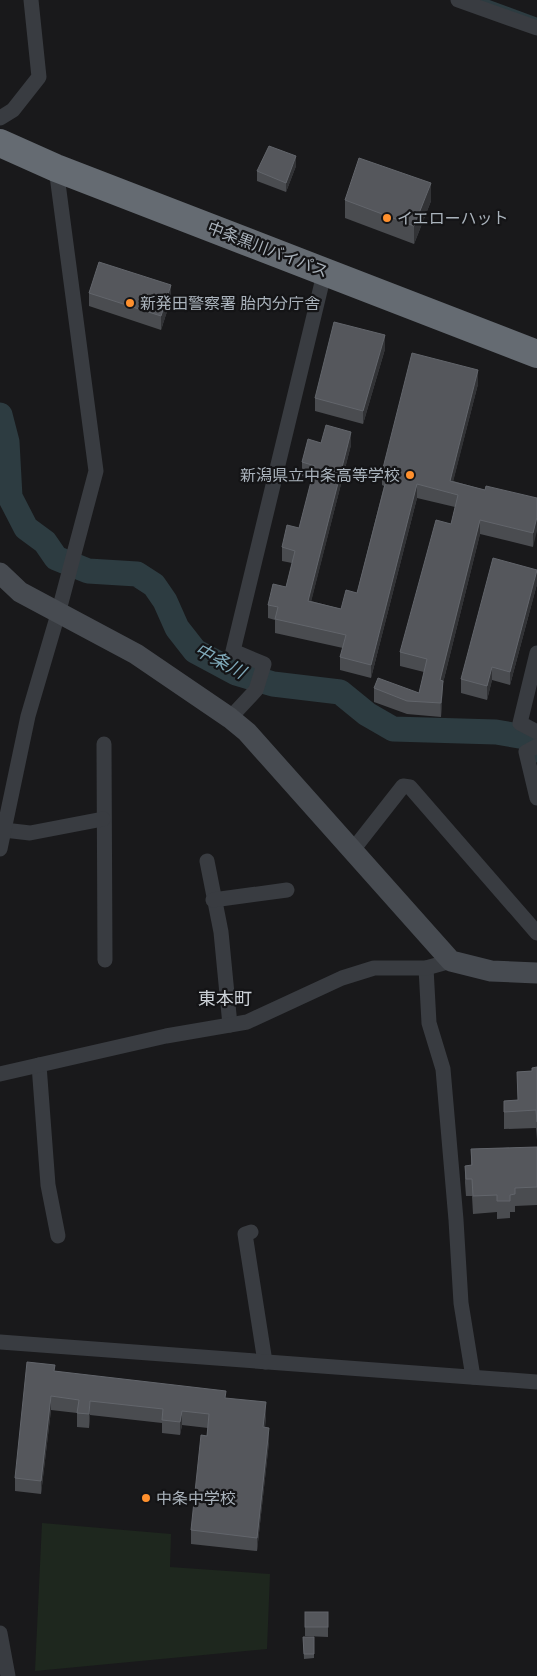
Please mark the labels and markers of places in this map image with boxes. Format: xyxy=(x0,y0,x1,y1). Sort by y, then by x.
place label: イエローハット xyxy=(397,209,509,228)
marker: イエローハット xyxy=(381,212,393,224)
place label: 新発田警察署 胎内分庁舎 xyxy=(140,294,320,313)
marker: 新発田警察署 胎内分庁舎 xyxy=(124,297,136,309)
place label: 新潟県立中条高等学校 xyxy=(240,466,400,485)
marker: 新潟県立中条高等学校 xyxy=(404,469,416,481)
place label: 中条中学校 xyxy=(156,1489,236,1508)
marker: 中条中学校 xyxy=(140,1492,152,1504)

